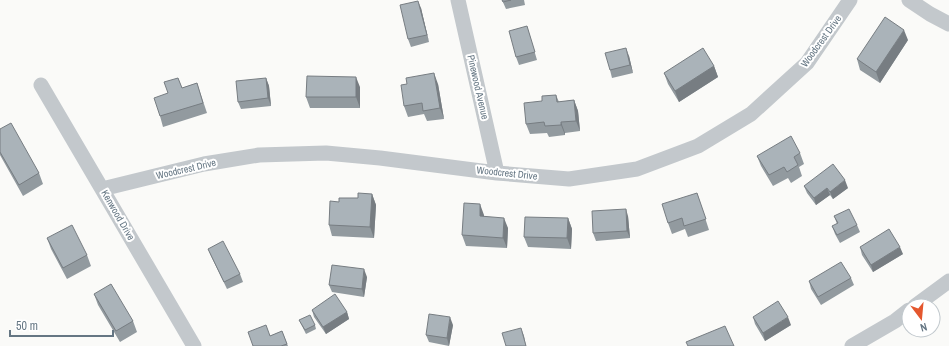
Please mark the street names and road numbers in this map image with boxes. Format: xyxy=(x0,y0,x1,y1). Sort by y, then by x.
street label: Woodcrest Drive xyxy=(798,12,844,69)
street label: Pinewood Avenue xyxy=(464,53,492,121)
street label: Woodcrest Drive xyxy=(155,156,218,182)
street label: Woodcrest Drive xyxy=(476,163,538,183)
street label: Kenwood Drive xyxy=(98,187,138,243)

